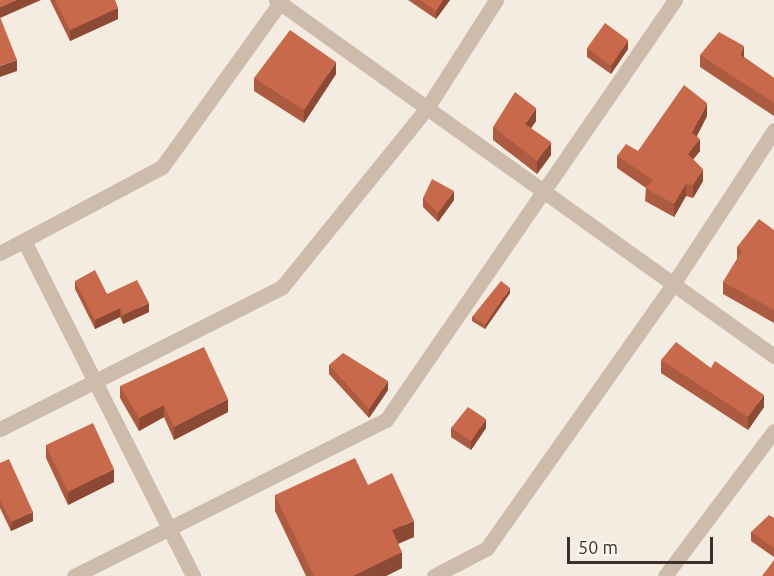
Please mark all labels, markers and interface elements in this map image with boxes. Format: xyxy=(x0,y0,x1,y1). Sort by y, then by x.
scale bar xyxy=(570,525,716,563)
text: 50 m xyxy=(578,537,618,557)

